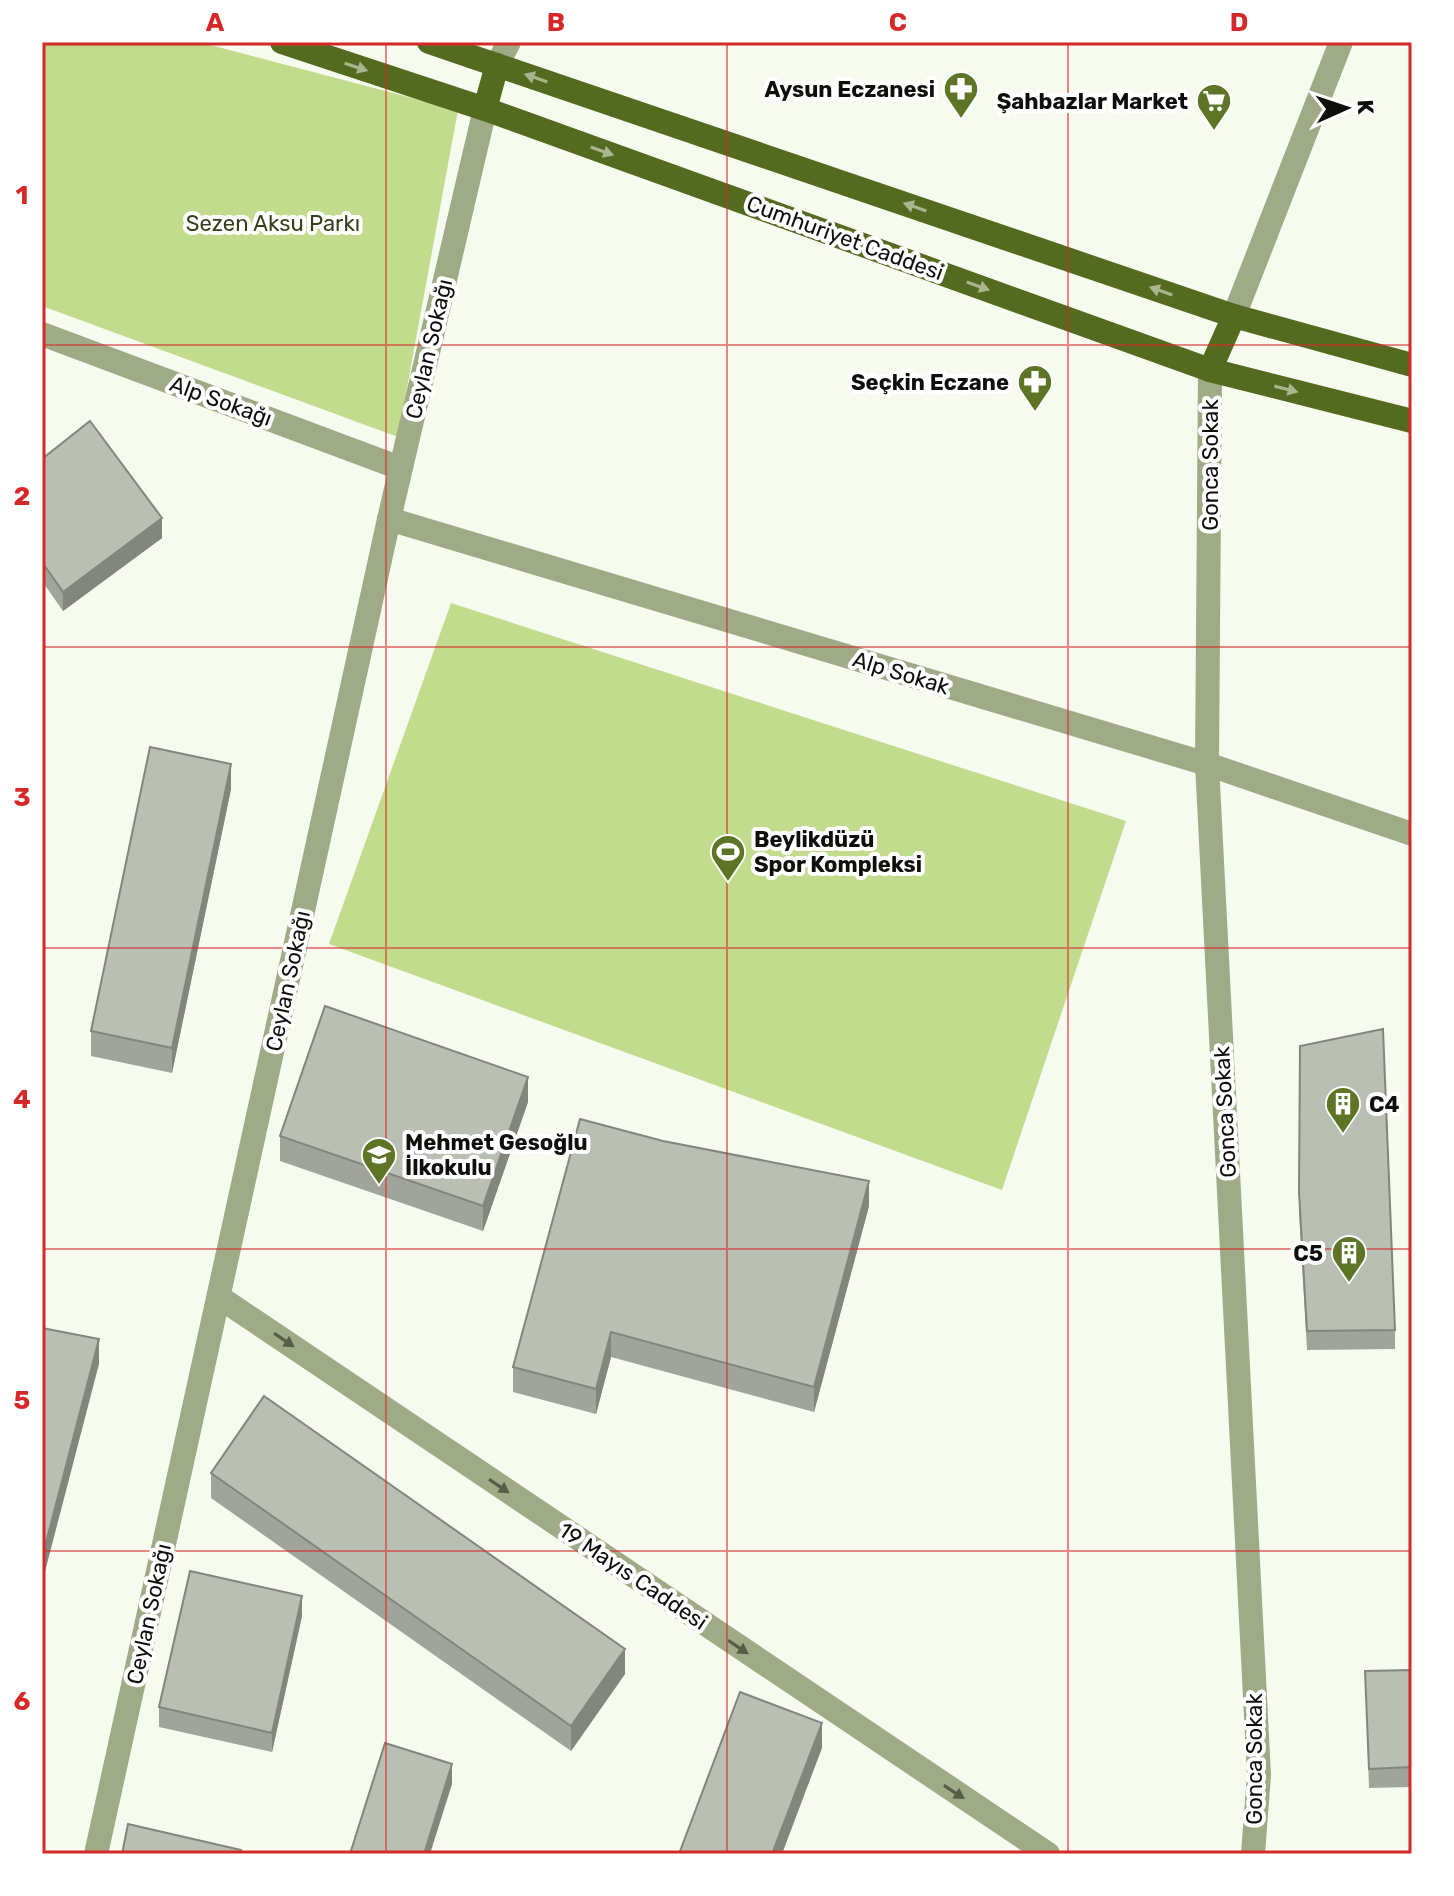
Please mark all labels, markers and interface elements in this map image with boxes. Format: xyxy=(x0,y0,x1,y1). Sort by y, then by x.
text: A xyxy=(206,7,225,38)
text: B xyxy=(547,7,565,38)
text: C xyxy=(889,7,907,38)
text: D xyxy=(1230,7,1248,38)
one-way arrow xyxy=(344,61,368,73)
north arrow xyxy=(1306,68,1386,148)
pharmacy icon: Aysun Eczanesi xyxy=(942,70,980,120)
one-way arrow xyxy=(524,71,548,83)
place label: Aysun Eczanesi xyxy=(764,76,935,103)
supermarket icon: Şahbazlar Market xyxy=(1195,82,1233,132)
place label: Şahbazlar Market xyxy=(997,88,1188,115)
text: K xyxy=(1352,99,1379,115)
one-way arrow xyxy=(590,145,614,158)
text: 1 xyxy=(16,180,28,211)
street label: Cumhuriyet Caddesi xyxy=(743,190,947,286)
one-way arrow xyxy=(902,200,926,212)
park label: Sezen Aksu Parkı xyxy=(186,210,360,237)
street label: Ceylan Sokağı xyxy=(400,276,458,422)
one-way arrow xyxy=(966,281,990,293)
one-way arrow xyxy=(1148,284,1172,296)
pharmacy icon: Seçkin Eczane xyxy=(1016,363,1054,413)
place label: Seçkin Eczane xyxy=(851,369,1009,396)
street label: Alp Sokağı xyxy=(166,370,276,432)
one-way arrow xyxy=(1273,383,1298,395)
street label: Gonca Sokak xyxy=(1197,399,1224,531)
text: 2 xyxy=(14,481,30,512)
street label: Alp Sokak xyxy=(849,646,953,701)
text: 3 xyxy=(13,782,31,813)
place label: Beylikdüzü Spor Kompleksi xyxy=(754,826,922,878)
sports icon: Beylikdüzü Spor Kompleksi xyxy=(709,833,747,883)
street label: Ceylan Sokağı xyxy=(260,908,316,1054)
street label: Gonca Sokak xyxy=(1208,1045,1242,1178)
text: 4 xyxy=(13,1084,31,1115)
building icon: C4 xyxy=(1324,1085,1362,1135)
place label: C4 xyxy=(1369,1091,1399,1118)
place label: Mehmet Gesoğlu İlkokulu xyxy=(405,1129,588,1181)
school or university icon: Mehmet Gesoğlu İlkokulu xyxy=(360,1136,398,1186)
building icon: C5 xyxy=(1330,1234,1368,1284)
place label: C5 xyxy=(1293,1240,1323,1267)
one-way arrow xyxy=(273,1332,294,1347)
text: 5 xyxy=(14,1385,30,1416)
one-way arrow xyxy=(488,1478,510,1493)
street label: 19 Mayıs Caddesi xyxy=(554,1516,712,1636)
street label: Ceylan Sokağı xyxy=(121,1541,177,1687)
one-way arrow xyxy=(727,1639,748,1654)
text: 6 xyxy=(14,1686,31,1717)
street label: Gonca Sokak xyxy=(1241,1693,1268,1825)
one-way arrow xyxy=(943,1784,964,1799)

